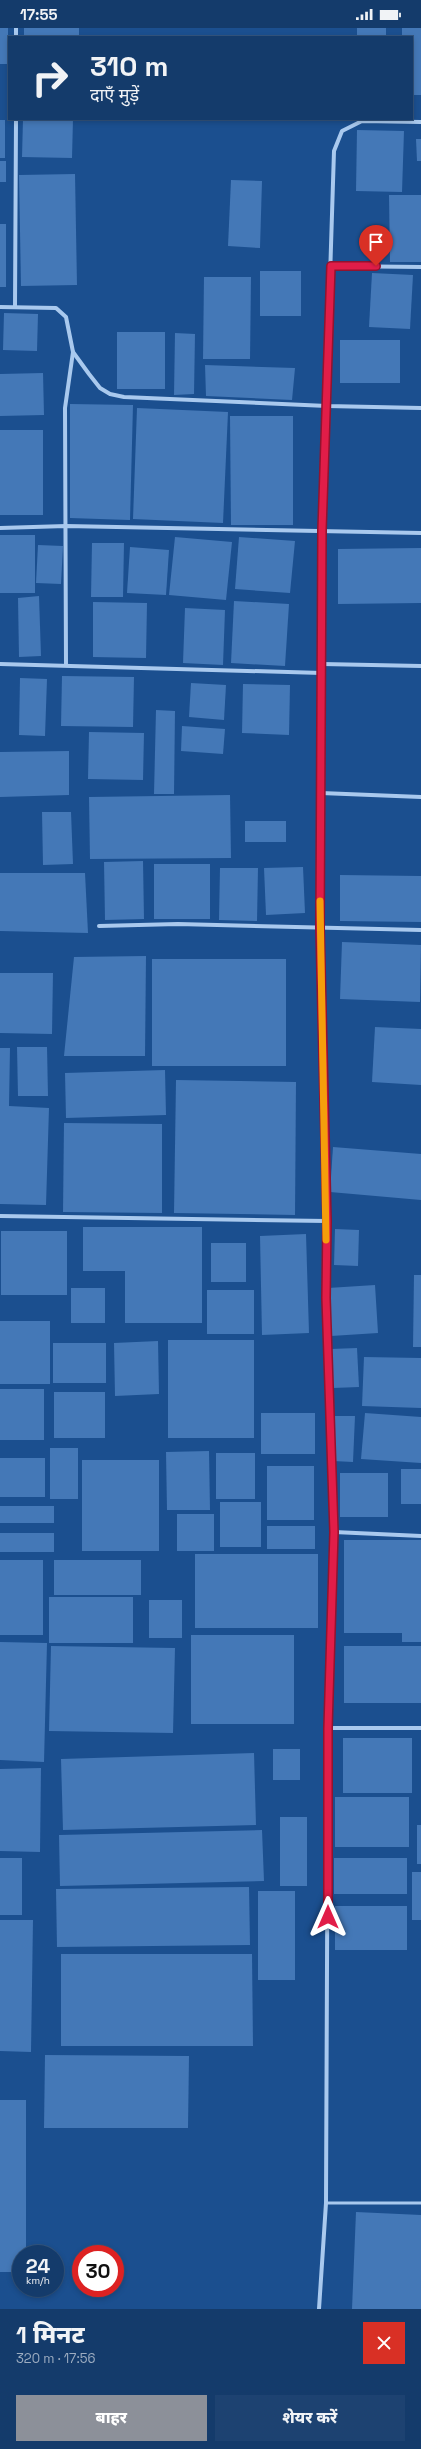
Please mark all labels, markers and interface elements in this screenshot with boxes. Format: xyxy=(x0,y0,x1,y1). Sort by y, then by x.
text: 17:55 xyxy=(20,5,58,24)
text: 310 m xyxy=(90,48,168,84)
icon: right xyxy=(24,52,76,104)
text: दाएँ मुड़ें xyxy=(90,83,139,106)
pin xyxy=(359,225,393,266)
icon: arrive xyxy=(365,231,387,253)
position arrow xyxy=(307,1896,349,1938)
speed limit sign: 30 xyxy=(72,2245,124,2297)
text: 24 xyxy=(26,2253,50,2279)
text: km/h xyxy=(26,2274,50,2287)
text: 1 मिनट xyxy=(16,2319,85,2350)
button: close xyxy=(363,2322,405,2364)
text: 320 m · 17:56 xyxy=(16,2350,95,2367)
button: बाहर xyxy=(16,2395,207,2441)
button: शेयर करें xyxy=(215,2395,405,2441)

